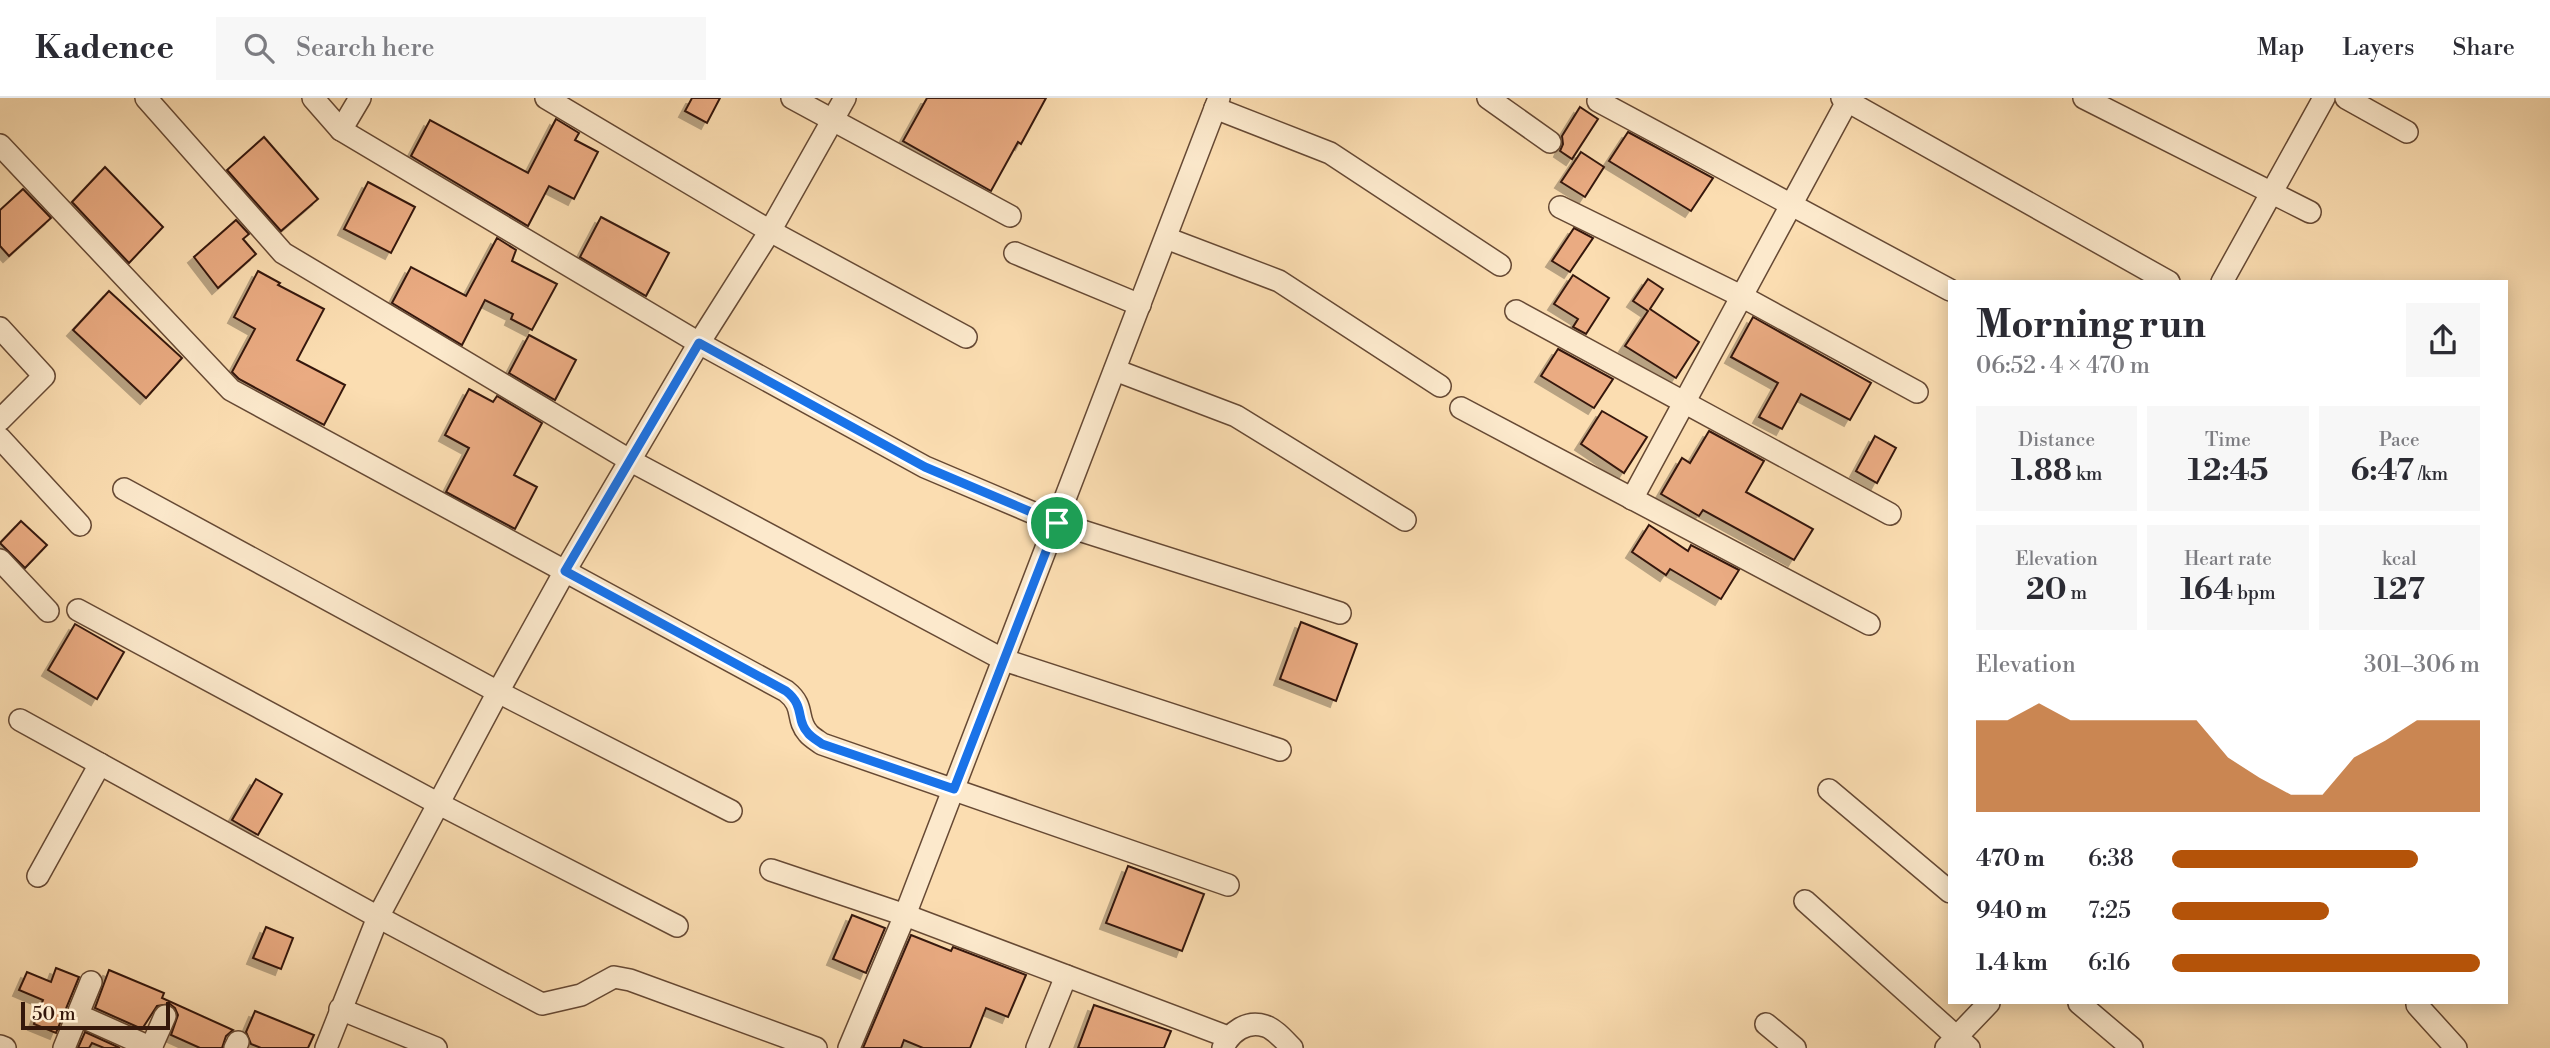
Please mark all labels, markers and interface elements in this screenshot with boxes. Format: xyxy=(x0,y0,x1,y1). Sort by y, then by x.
search box xyxy=(216,17,706,80)
text: Kadence xyxy=(35,28,174,69)
icon: search xyxy=(240,29,278,67)
text: Search here xyxy=(296,32,435,64)
text: Map xyxy=(2257,33,2304,63)
text: Layers xyxy=(2342,33,2414,63)
text: Share xyxy=(2452,33,2515,63)
text: Morning run xyxy=(1976,302,2206,349)
button: share xyxy=(2406,303,2480,377)
text: 06:52 · 4 × 470 m xyxy=(1976,352,2150,380)
text: Distance xyxy=(2018,428,2095,452)
text: Time xyxy=(2205,428,2251,452)
text: Pace xyxy=(2379,428,2420,452)
text: 1.88 xyxy=(2011,452,2072,490)
text: 12:45 xyxy=(2188,452,2268,490)
text: 6:47 xyxy=(2350,452,2414,490)
text: km xyxy=(2072,462,2102,486)
text: /km xyxy=(2414,462,2448,486)
pin xyxy=(1027,493,1087,553)
icon: arrive xyxy=(1038,504,1076,542)
text: Elevation xyxy=(2016,547,2098,571)
text: Heart rate xyxy=(2184,547,2272,571)
text: kcal xyxy=(2382,547,2417,571)
text: 20 xyxy=(2026,571,2067,609)
text: 164 xyxy=(2180,571,2233,609)
text: 127 xyxy=(2374,571,2425,609)
text: m xyxy=(2067,581,2087,605)
text: bpm xyxy=(2233,581,2276,605)
text: Elevation xyxy=(1976,651,2076,679)
text: 301–306 m xyxy=(2364,651,2480,679)
text: 470 m xyxy=(1976,845,2045,873)
text: 6:38 xyxy=(2088,845,2134,873)
text: 940 m xyxy=(1976,897,2047,925)
text: 7:25 xyxy=(2088,897,2131,925)
text: 1.4 km xyxy=(1976,949,2048,977)
text: 6:16 xyxy=(2088,949,2130,977)
scale bar xyxy=(21,999,170,1031)
text: 50 m xyxy=(32,1002,76,1026)

